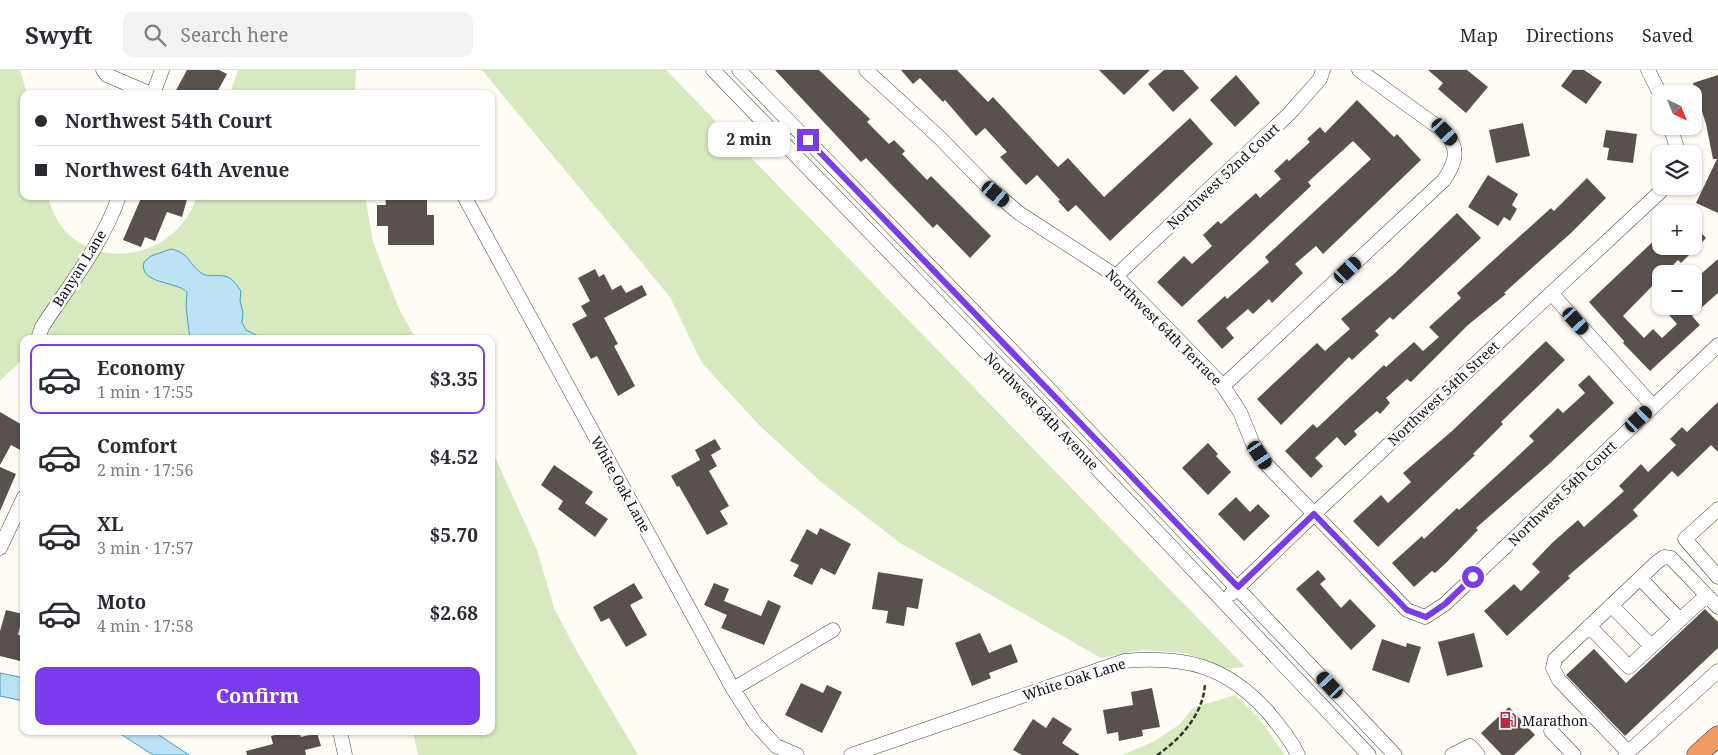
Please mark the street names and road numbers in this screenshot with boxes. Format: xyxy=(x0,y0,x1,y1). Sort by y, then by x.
street label: Northwest 52nd Court xyxy=(1163,119,1284,233)
street label: Banyan Lane xyxy=(48,226,110,310)
street label: Northwest 64th Terrace xyxy=(1102,265,1226,389)
street label: Northwest 54th Street xyxy=(1383,336,1503,450)
street label: Northwest 64th Avenue xyxy=(981,348,1103,474)
street label: White Oak Lane xyxy=(587,432,655,536)
street label: Northwest 54th Court xyxy=(1504,436,1620,550)
street label: White Oak Lane xyxy=(1020,653,1128,705)

